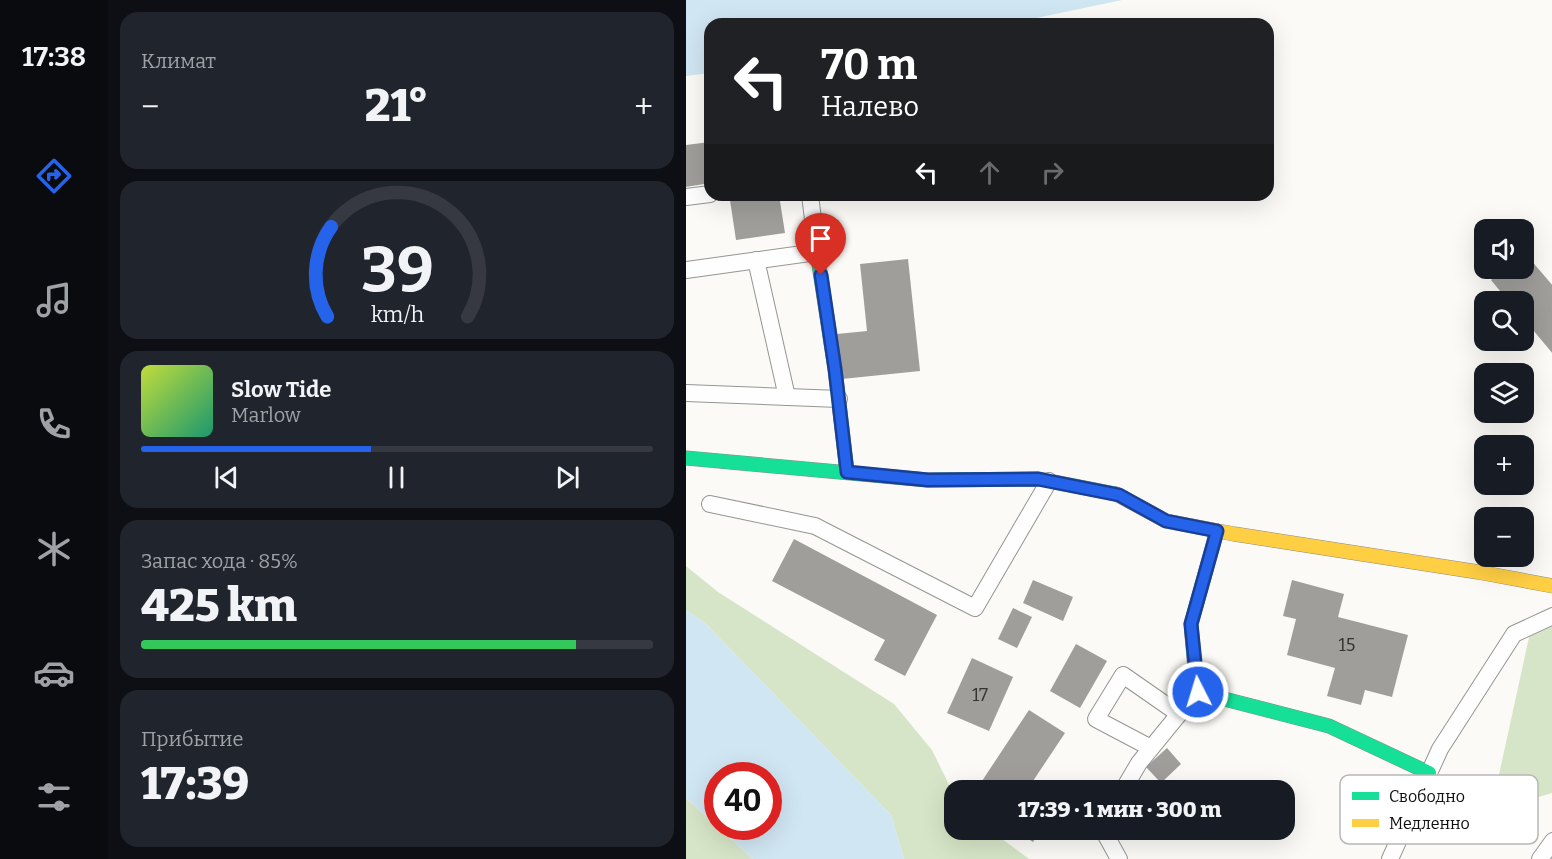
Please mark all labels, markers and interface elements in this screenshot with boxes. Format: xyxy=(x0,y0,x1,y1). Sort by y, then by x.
text: 70 m xyxy=(821,40,917,90)
text: 17:38 xyxy=(22,41,86,73)
icon: left xyxy=(722,42,800,120)
text: Климат xyxy=(141,49,216,73)
text: 21° xyxy=(365,79,429,133)
text: − xyxy=(141,87,159,127)
text: + xyxy=(634,87,653,127)
text: Налево xyxy=(821,91,919,123)
icon: directions xyxy=(33,155,75,197)
icon: left xyxy=(910,156,943,189)
icon: ahead xyxy=(973,156,1006,189)
icon: right xyxy=(1036,156,1069,189)
pin xyxy=(795,213,846,275)
map controls xyxy=(1474,219,1534,567)
button: sound xyxy=(1474,219,1534,279)
icon: arrive xyxy=(804,222,837,255)
text: 39 xyxy=(361,233,433,308)
icon: music xyxy=(33,279,75,321)
button: search xyxy=(1474,291,1534,351)
text: km/h xyxy=(370,303,424,329)
button: layers xyxy=(1474,363,1534,423)
text: Slow Tide xyxy=(231,376,331,403)
icon: phone xyxy=(33,403,75,445)
text: Marlow xyxy=(231,403,301,427)
button: + xyxy=(1474,435,1534,495)
icon: previous xyxy=(210,461,243,494)
icon: pause xyxy=(380,461,413,494)
icon: next xyxy=(551,461,584,494)
button: − xyxy=(1474,507,1534,567)
icon: climate xyxy=(33,528,75,570)
text: Запас хода · 85% xyxy=(141,549,298,573)
text: 425 km xyxy=(141,579,297,633)
house number: 15 xyxy=(1339,634,1355,656)
icon: car xyxy=(33,652,75,694)
position arrow xyxy=(1166,660,1230,724)
house number: 17 xyxy=(972,684,988,706)
text: Прибытие xyxy=(141,727,243,751)
text: 17:39 xyxy=(141,757,249,811)
speed limit sign: 40 xyxy=(704,762,782,840)
legend xyxy=(1340,775,1538,844)
icon: filters xyxy=(33,776,75,818)
text: Свободно xyxy=(1389,787,1465,806)
text: 17:39 · 1 мин · 300 m xyxy=(1018,796,1221,823)
text: Медленно xyxy=(1389,814,1470,833)

